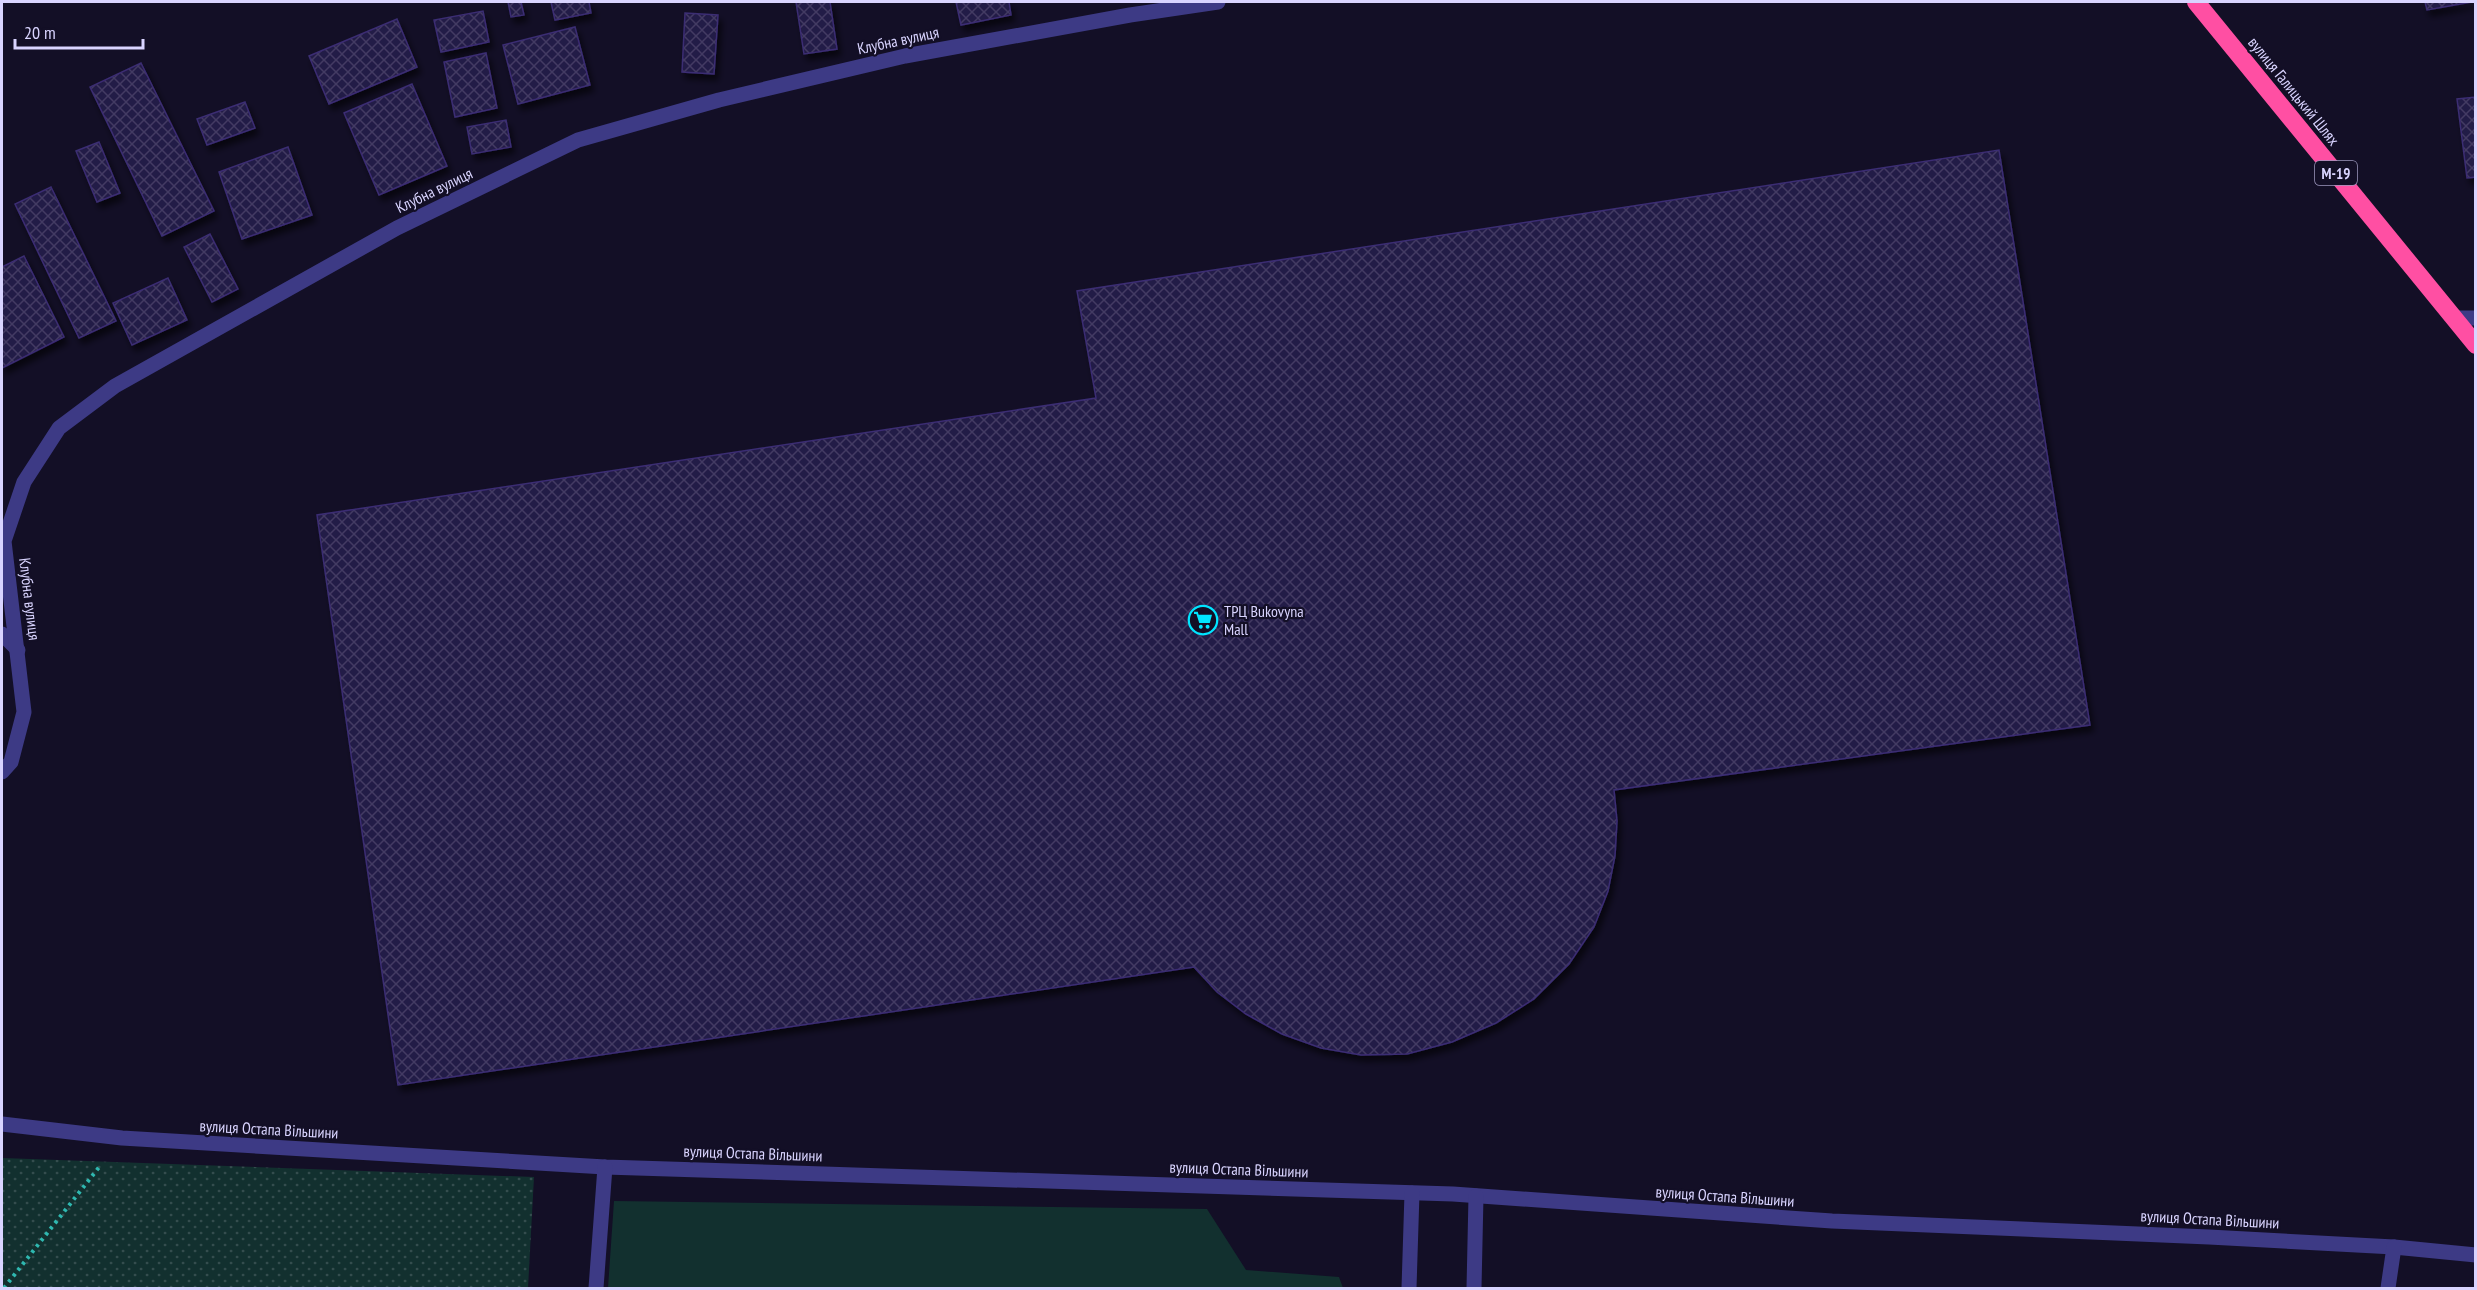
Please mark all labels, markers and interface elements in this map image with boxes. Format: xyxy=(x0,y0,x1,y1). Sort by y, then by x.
scale bar xyxy=(15,12,142,50)
text: 20 m xyxy=(24,21,56,44)
street label: Клубна вулиця xyxy=(855,22,941,58)
street label: вулиця Галицький Шлях xyxy=(2244,33,2344,150)
road number: М-19 xyxy=(2315,161,2357,185)
street label: Клубна вулиця xyxy=(392,163,476,217)
street label: Клубна вулиця xyxy=(15,557,45,641)
place label: ТРЦ Bukovyna Mall xyxy=(1224,601,1304,639)
supermarket icon: ТРЦ Bukovyna Mall xyxy=(1187,604,1219,636)
street label: вулиця Остапа Вільшини xyxy=(199,1115,339,1143)
street label: вулиця Остапа Вільшини xyxy=(683,1141,823,1165)
street label: вулиця Остапа Вільшини xyxy=(1169,1157,1309,1181)
street label: вулиця Остапа Вільшини xyxy=(1655,1181,1795,1211)
street label: вулиця Остапа Вільшини xyxy=(2140,1205,2280,1233)

